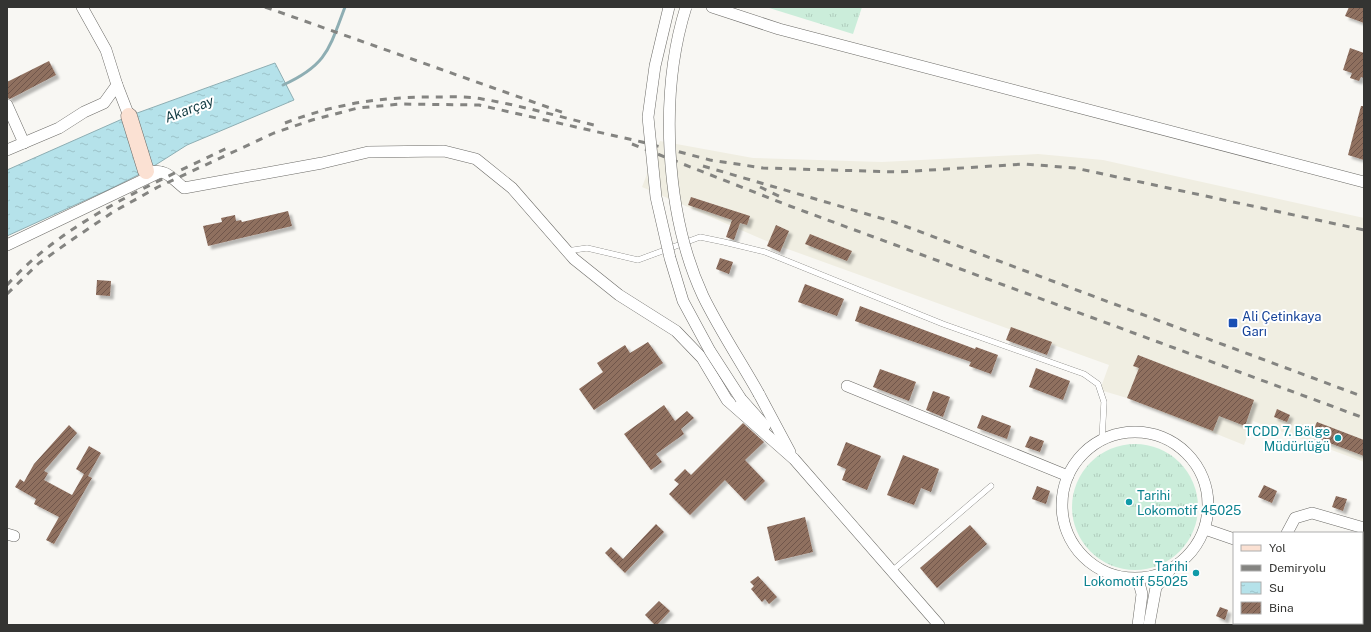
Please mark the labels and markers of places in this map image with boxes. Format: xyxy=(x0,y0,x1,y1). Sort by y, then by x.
place label: Ali Çetinkaya Garı xyxy=(1242,309,1321,339)
marker: Ali Çetinkaya Garı xyxy=(1227,317,1239,329)
place label: TCDD 7. Bölge Müdürlüğü xyxy=(1245,424,1330,454)
marker: TCDD 7. Bölge Müdürlüğü xyxy=(1333,433,1343,443)
place label: Tarihi Lokomotif 45025 xyxy=(1137,488,1241,518)
marker: Tarihi Lokomotif 45025 xyxy=(1124,497,1134,507)
place label: Tarihi Lokomotif 55025 xyxy=(1083,559,1188,589)
marker: Tarihi Lokomotif 55025 xyxy=(1191,568,1201,578)

